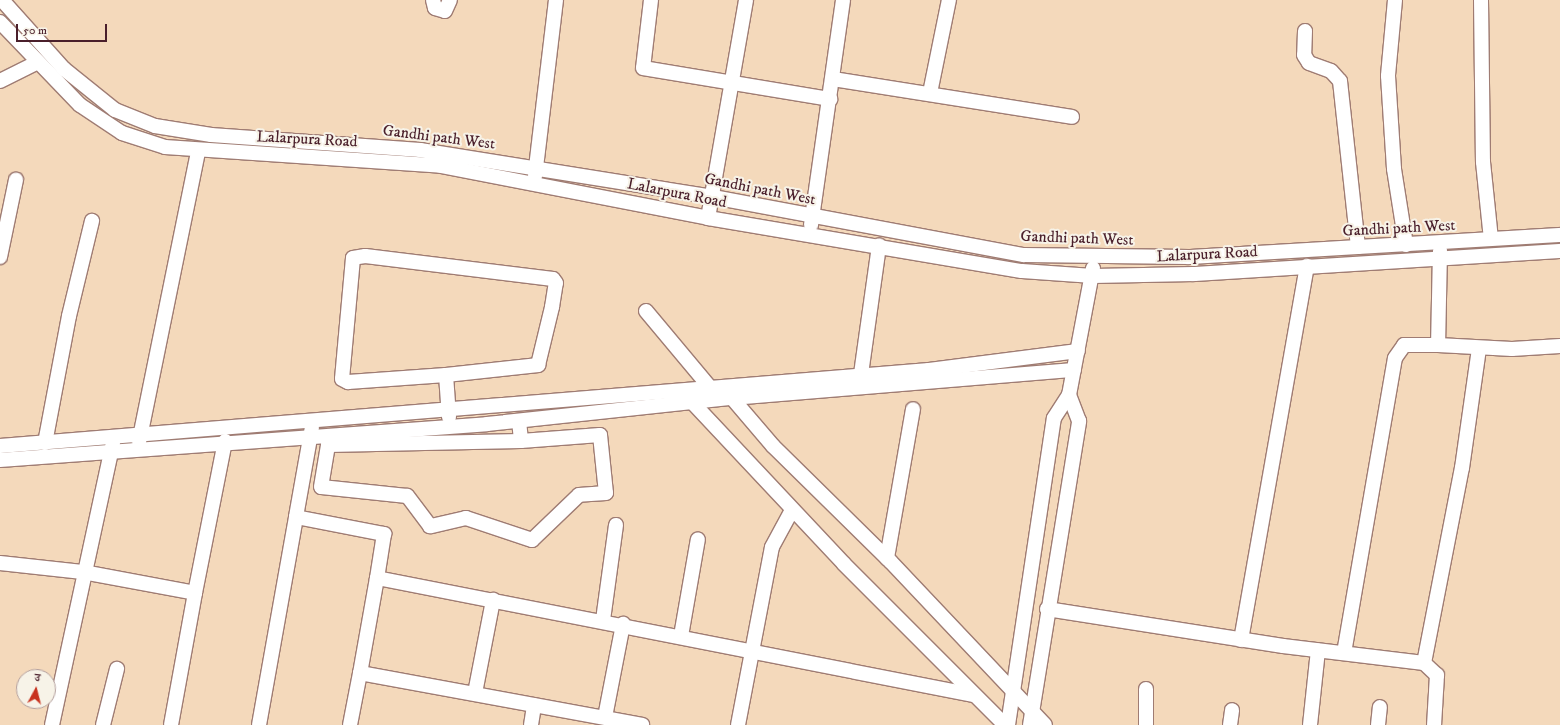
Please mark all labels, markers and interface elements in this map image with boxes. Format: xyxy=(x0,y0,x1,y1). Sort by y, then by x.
scale bar xyxy=(18,16,109,42)
text: 50 m xyxy=(23,23,47,38)
street label: Gandhi path West xyxy=(382,121,496,153)
street label: Lalarpura Road xyxy=(256,127,358,151)
street label: Gandhi path West xyxy=(703,169,817,209)
street label: Lalarpura Road xyxy=(626,174,728,212)
street label: Gandhi path West xyxy=(1342,215,1456,241)
street label: Gandhi path West xyxy=(1020,226,1134,250)
street label: Lalarpura Road xyxy=(1156,242,1258,266)
north arrow xyxy=(16,669,56,709)
text: उ xyxy=(34,671,41,685)

